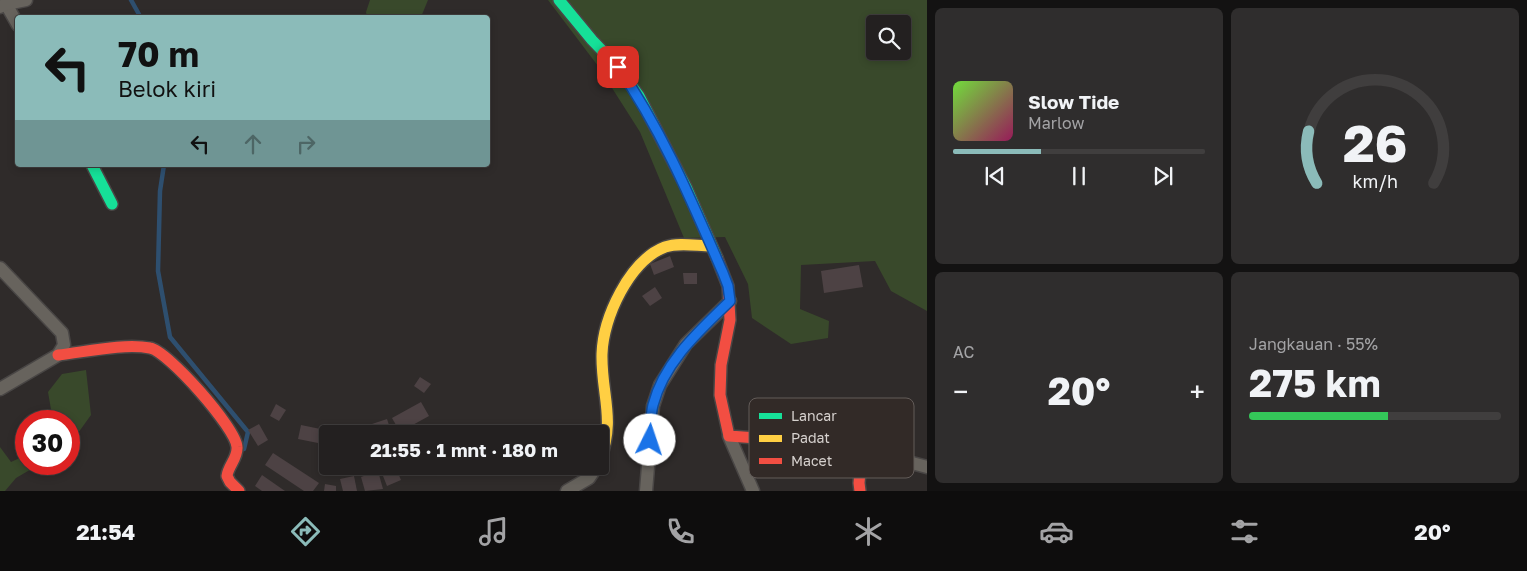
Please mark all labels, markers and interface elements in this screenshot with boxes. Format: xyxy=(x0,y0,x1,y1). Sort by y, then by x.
map controls xyxy=(866,15,911,60)
button: search xyxy=(866,15,911,60)
text: 70 m xyxy=(118,33,199,75)
icon: left xyxy=(35,35,100,100)
pin xyxy=(597,46,639,88)
icon: arrive xyxy=(604,53,632,81)
text: Belok kiri xyxy=(118,75,216,102)
text: Slow Tide xyxy=(1028,90,1119,113)
text: 26 xyxy=(1343,111,1407,173)
text: Marlow xyxy=(1028,113,1084,133)
icon: left xyxy=(186,130,214,158)
icon: ahead xyxy=(239,130,267,158)
icon: right xyxy=(292,130,320,158)
icon: previous xyxy=(981,162,1009,190)
icon: pause xyxy=(1065,162,1093,190)
icon: next xyxy=(1149,162,1177,190)
text: km/h xyxy=(1352,170,1398,192)
text: Jangkauan · 55% xyxy=(1249,334,1378,354)
text: AC xyxy=(953,342,974,362)
text: 275 km xyxy=(1249,360,1381,405)
text: 20° xyxy=(1048,368,1110,413)
text: − xyxy=(953,375,968,408)
text: + xyxy=(1190,375,1205,408)
legend xyxy=(749,398,914,478)
text: Lancar xyxy=(791,407,837,424)
speed limit sign: 30 xyxy=(15,410,80,475)
position arrow xyxy=(623,413,675,465)
text: Padat xyxy=(791,429,830,446)
text: 21:55 · 1 mnt · 180 m xyxy=(370,438,558,461)
text: Macet xyxy=(791,452,832,469)
icon: directions xyxy=(288,514,323,549)
icon: music xyxy=(476,514,511,549)
icon: phone xyxy=(663,514,698,549)
icon: climate xyxy=(851,514,886,549)
icon: car xyxy=(1039,514,1074,549)
icon: filters xyxy=(1227,514,1262,549)
text: 21:54 xyxy=(76,518,135,545)
text: 20° xyxy=(1414,518,1451,545)

